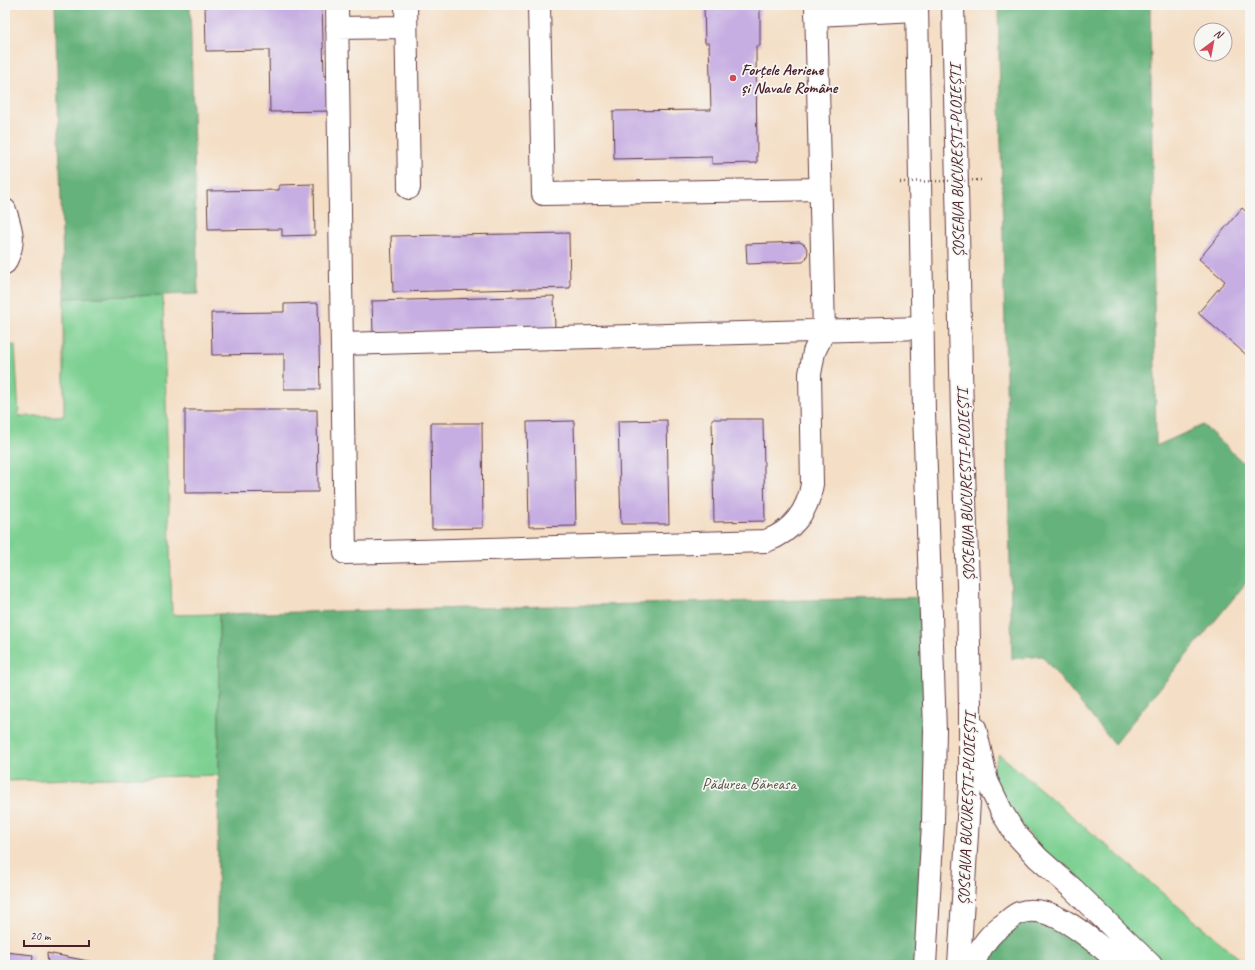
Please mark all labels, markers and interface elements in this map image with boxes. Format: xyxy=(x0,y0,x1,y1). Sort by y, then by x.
north arrow xyxy=(1193,22,1233,62)
text: N xyxy=(1212,26,1227,42)
place label: Forțele Aeriene și Navale Române xyxy=(741,60,839,98)
street label: ȘOSEAUA BUCUREȘTI-PLOIEȘTI xyxy=(945,61,969,257)
marker: Forțele Aeriene și Navale Române xyxy=(728,73,738,83)
street label: ȘOSEAUA BUCUREȘTI-PLOIEȘTI xyxy=(953,385,979,582)
street label: ȘOSEAUA BUCUREȘTI-PLOIEȘTI xyxy=(954,709,980,906)
park label: Pădurea Băneasa xyxy=(702,774,797,794)
scale bar xyxy=(24,922,89,948)
text: 20 m xyxy=(30,928,52,944)

